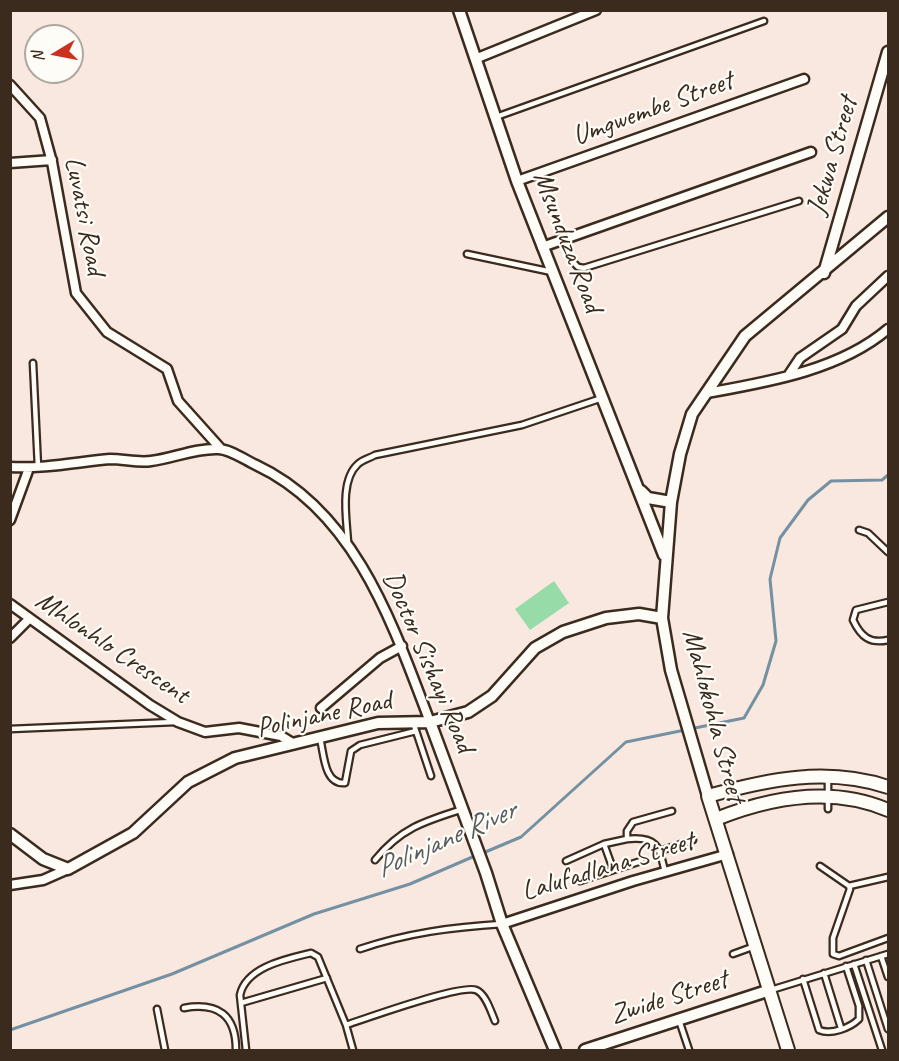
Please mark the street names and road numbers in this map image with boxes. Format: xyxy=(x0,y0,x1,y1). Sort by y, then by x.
street label: Umgwembe Street xyxy=(568,64,738,154)
street label: Jekwa Street xyxy=(800,93,866,219)
street label: Luvatsi Road xyxy=(56,154,112,278)
street label: Msunduza Road xyxy=(525,167,609,317)
street label: Doctor Sishayi Road xyxy=(375,566,481,758)
street label: Mhlonhlo Crescent xyxy=(29,584,195,712)
street label: Mahlokohla Street xyxy=(674,626,752,806)
street label: Polinjane Road xyxy=(253,684,395,746)
street label: Lalufadlana Street xyxy=(518,825,698,909)
street label: Zwide Street xyxy=(606,963,732,1033)

